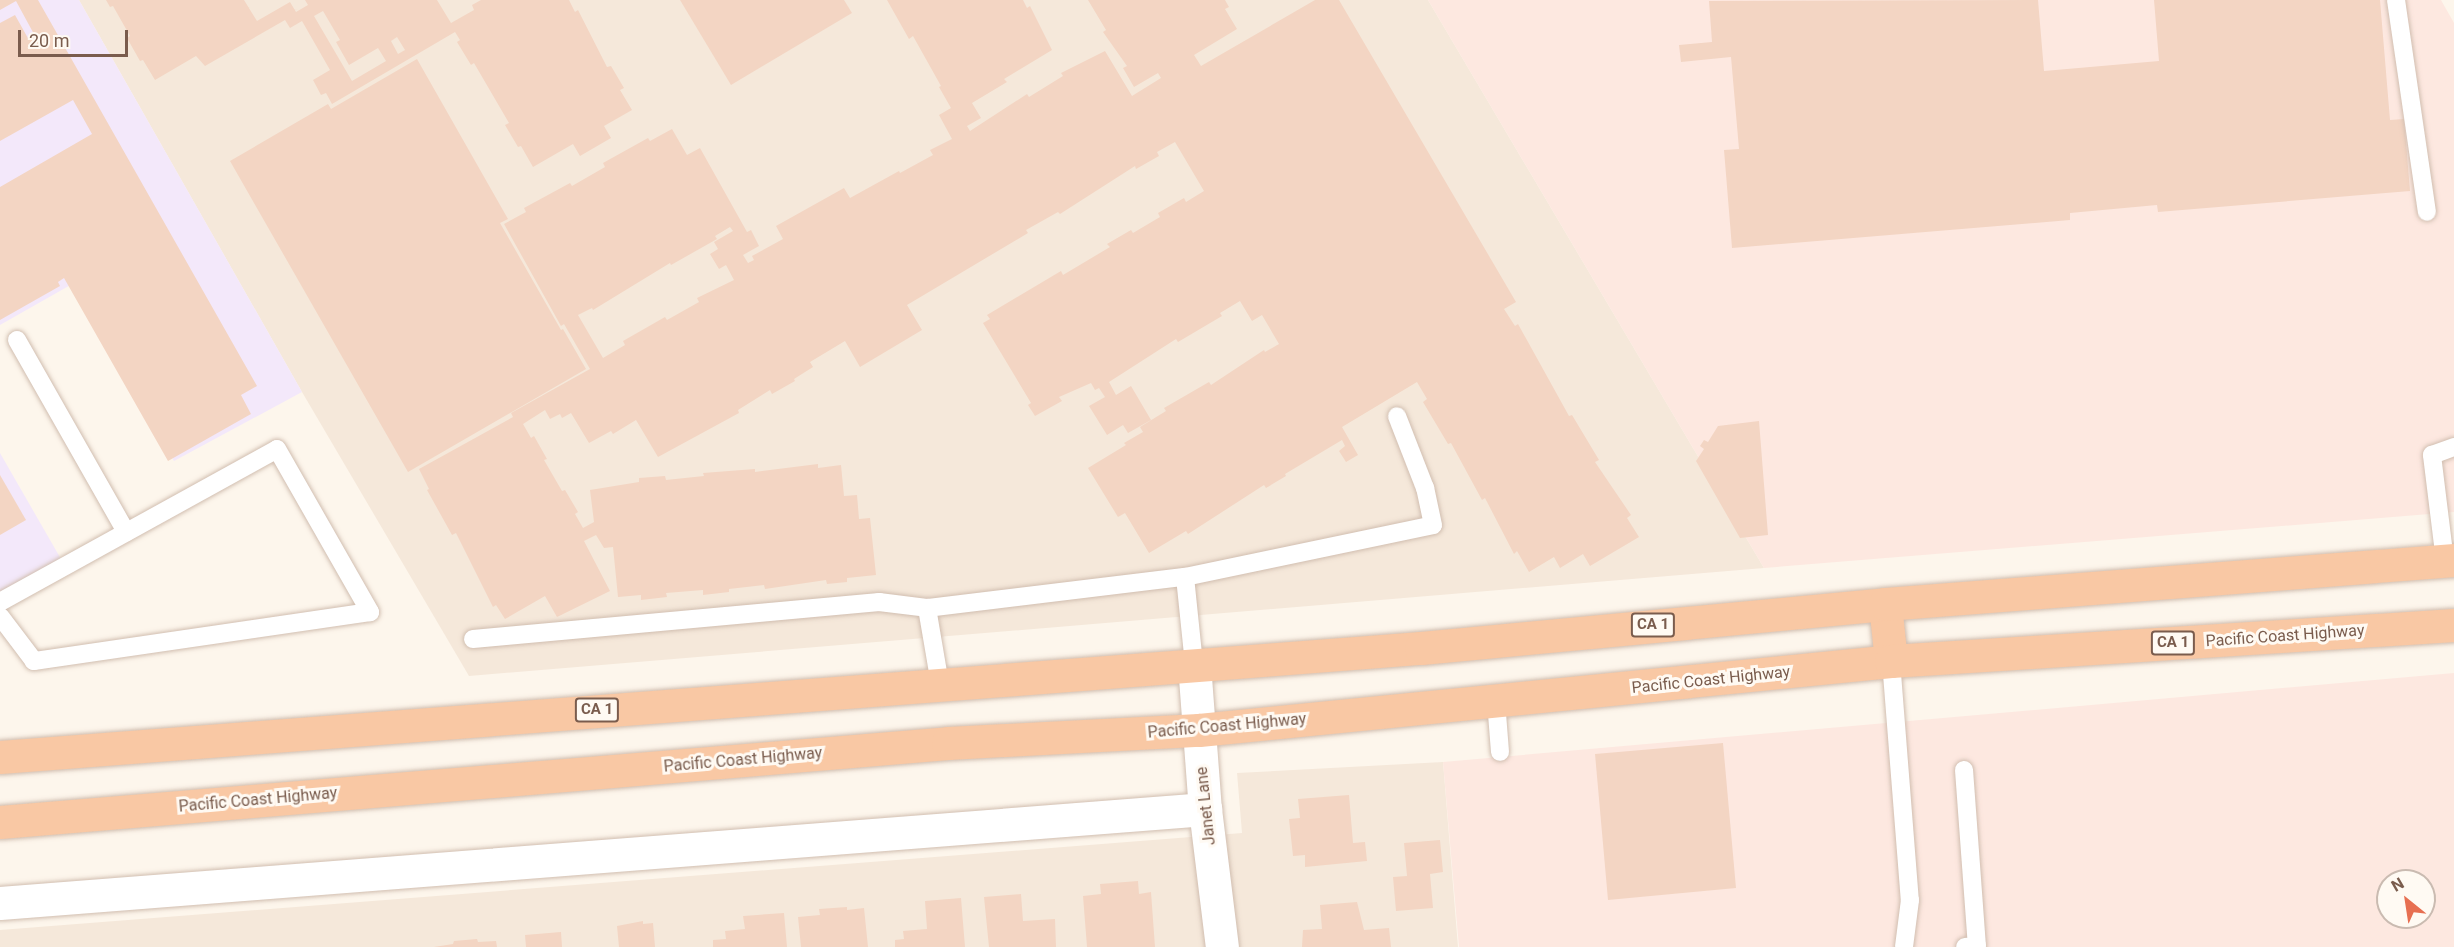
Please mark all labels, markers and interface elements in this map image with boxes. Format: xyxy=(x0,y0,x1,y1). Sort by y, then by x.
scale bar xyxy=(21,18,130,56)
text: 20 m xyxy=(29,30,69,51)
road number: CA 1 xyxy=(1630,613,1676,637)
street label: Pacific Coast Highway xyxy=(2205,621,2365,651)
road number: CA 1 xyxy=(2150,631,2196,655)
street label: Pacific Coast Highway xyxy=(1631,662,1791,698)
road number: CA 1 xyxy=(574,698,620,722)
street label: Pacific Coast Highway xyxy=(1147,710,1307,742)
street label: Pacific Coast Highway xyxy=(663,744,823,776)
street label: Janet Lane xyxy=(1192,766,1220,846)
street label: Pacific Coast Highway xyxy=(178,784,338,816)
north arrow xyxy=(2376,869,2436,929)
text: N xyxy=(2388,874,2407,896)

